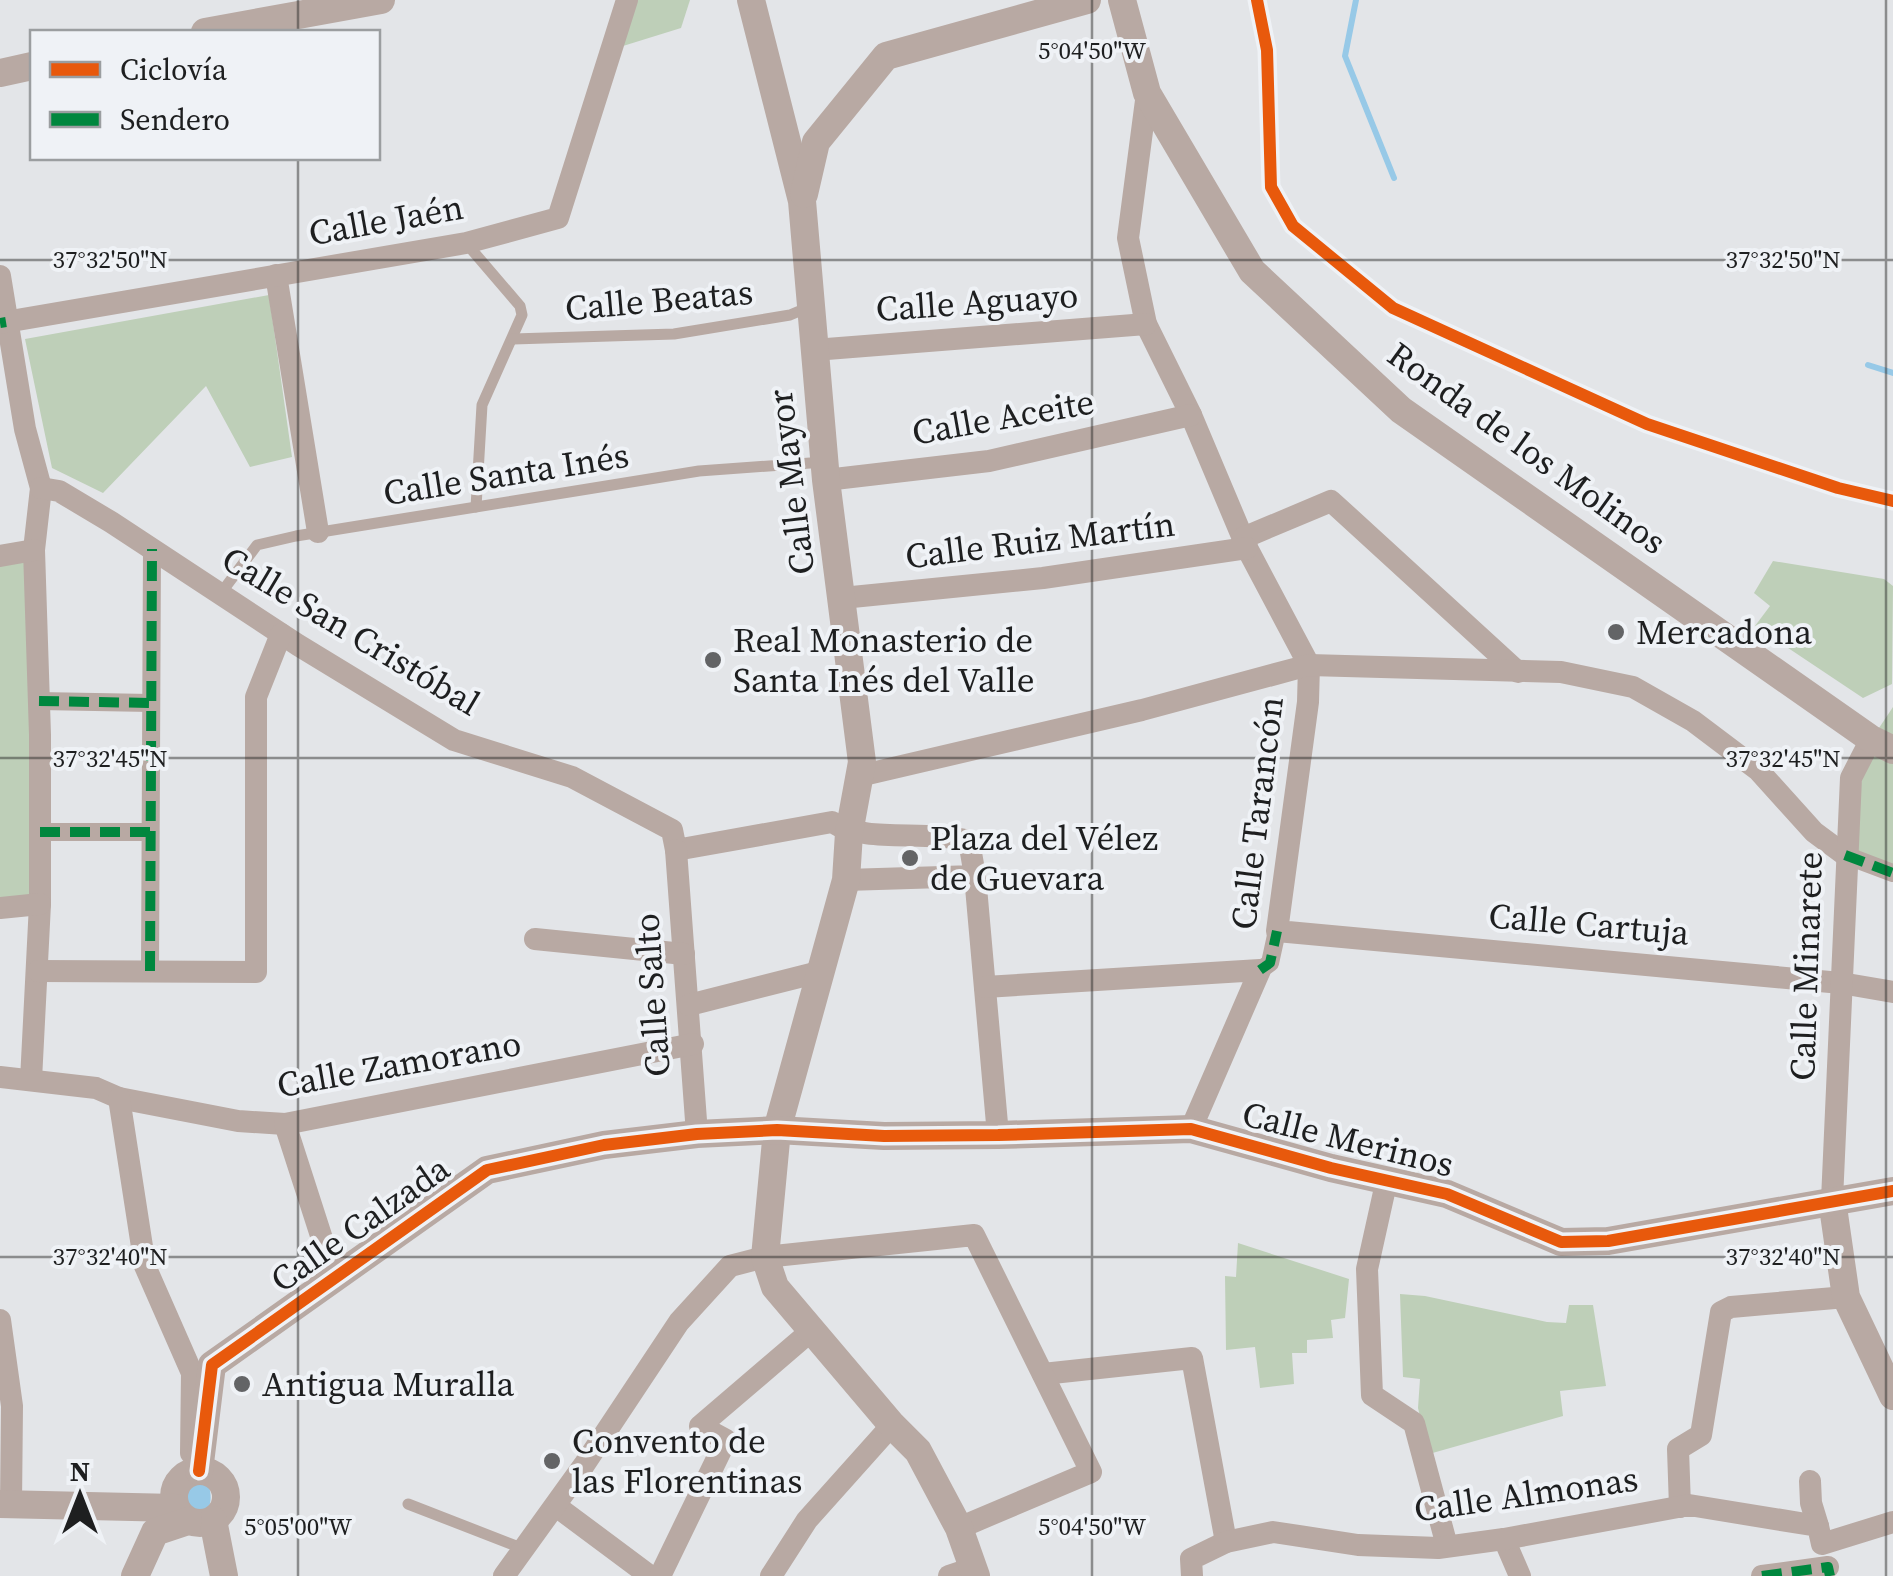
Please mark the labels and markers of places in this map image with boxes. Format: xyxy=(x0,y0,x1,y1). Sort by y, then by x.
place label: Mercadona xyxy=(1636,608,1812,656)
place label: Real Monasterio de Santa Inés del Valle xyxy=(733,616,1035,704)
marker: Mercadona xyxy=(1605,621,1627,643)
marker: Real Monasterio de Santa Inés del Valle xyxy=(702,649,724,671)
place label: Plaza del Vélez de Guevara xyxy=(930,814,1158,902)
marker: Plaza del Vélez de Guevara xyxy=(899,847,921,869)
place label: Antigua Muralla xyxy=(262,1360,515,1408)
marker: Antigua Muralla xyxy=(231,1373,253,1395)
place label: Convento de las Florentinas xyxy=(572,1417,803,1505)
marker: Convento de las Florentinas xyxy=(541,1450,563,1472)

